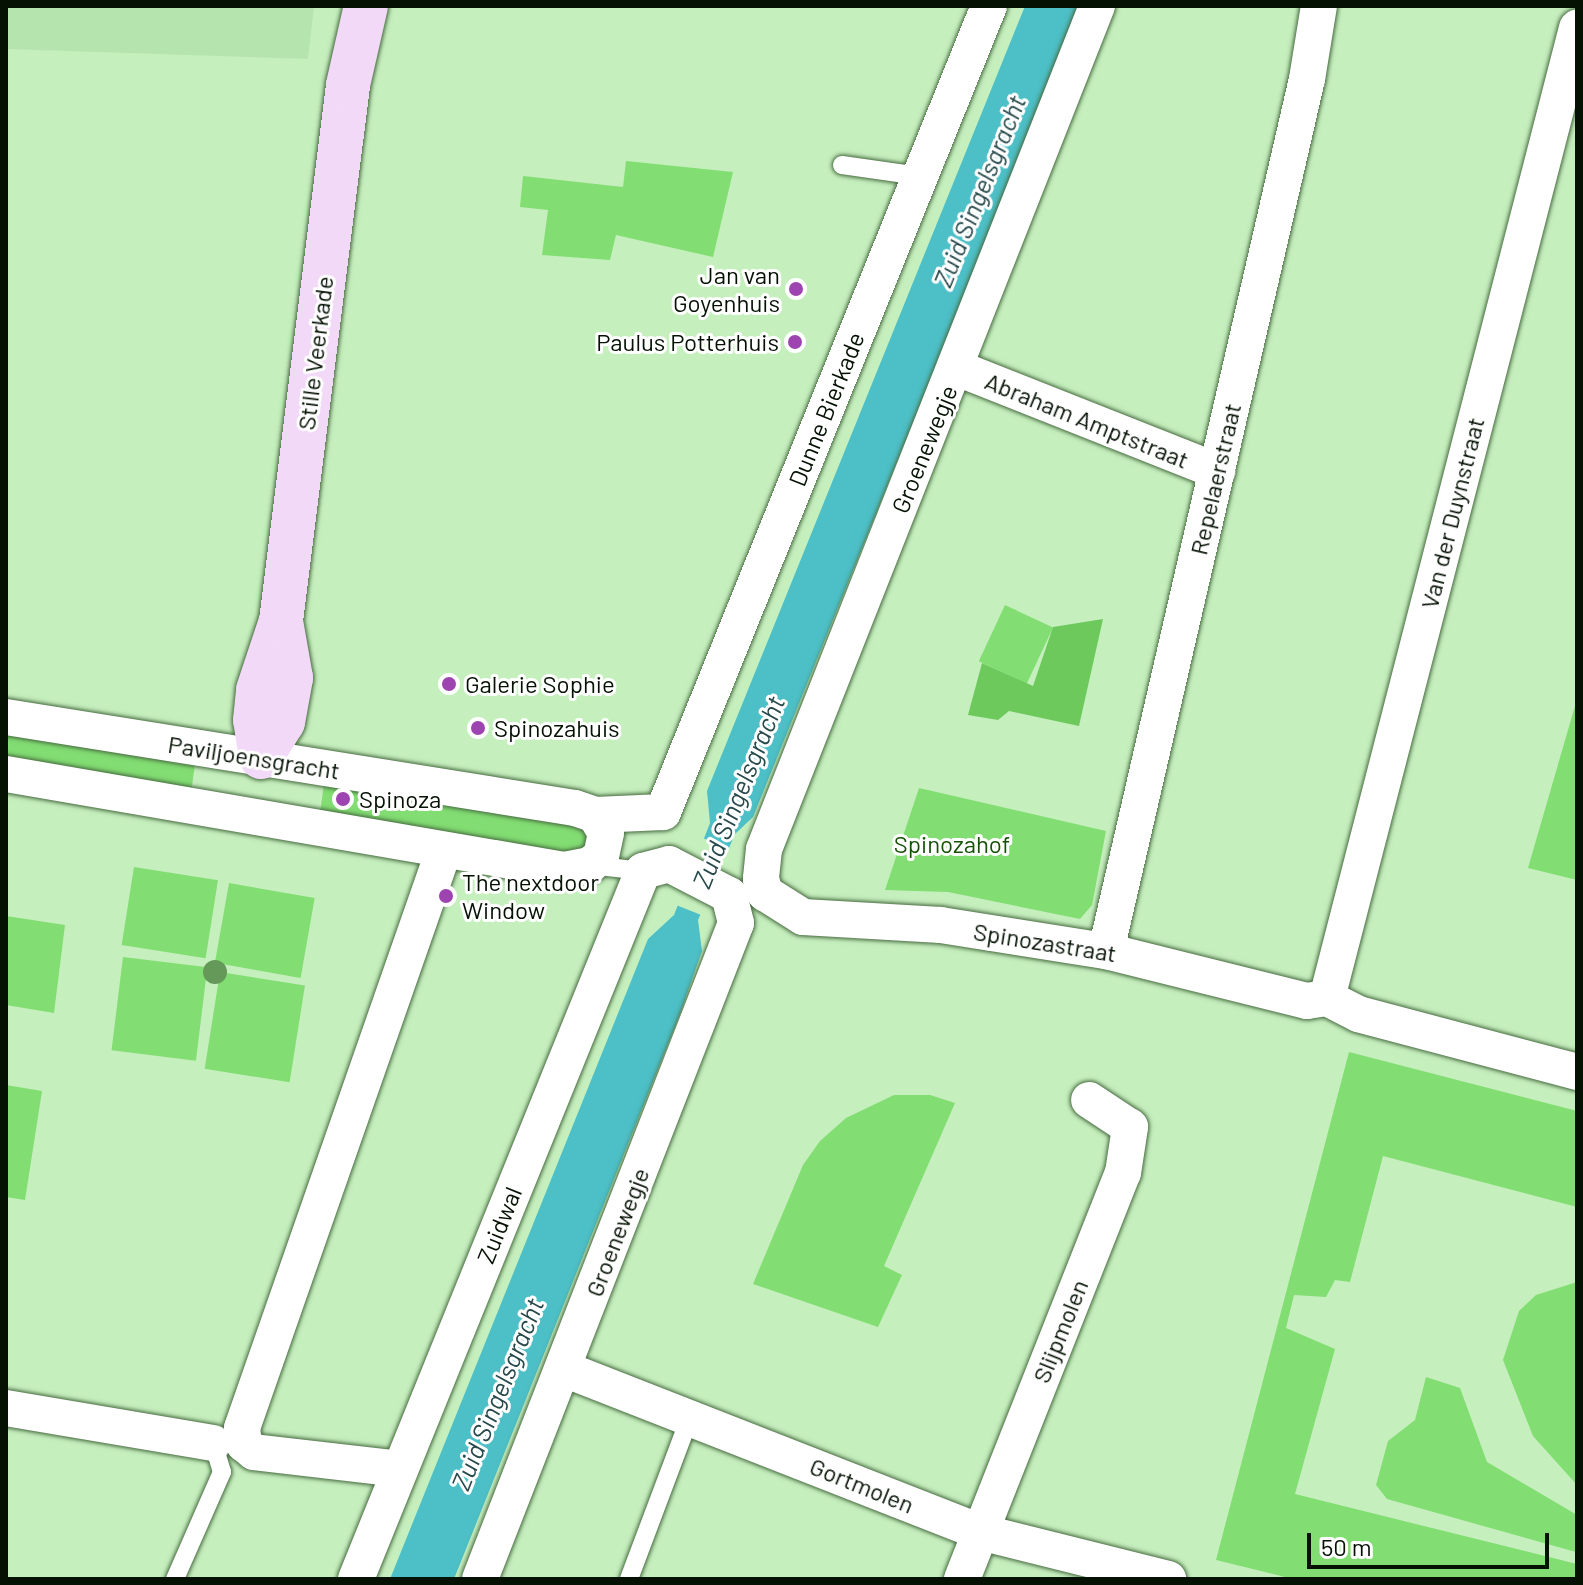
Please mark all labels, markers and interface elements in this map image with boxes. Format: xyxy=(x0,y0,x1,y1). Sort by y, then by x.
water label: Zuid Singelsgracht xyxy=(926,90,1032,292)
place label: Jan van Goyenhuis xyxy=(673,261,780,317)
street label: Stille Veerkade xyxy=(291,274,339,432)
marker: Jan van Goyenhuis xyxy=(787,280,805,298)
place label: Paulus Potterhuis xyxy=(596,328,779,356)
street label: Dunne Bierkade xyxy=(782,328,870,490)
marker: Paulus Potterhuis xyxy=(786,333,804,351)
street label: Abraham Amptstraat xyxy=(981,366,1193,474)
street label: Groenewegje xyxy=(885,381,963,517)
street label: Repelaerstraat xyxy=(1184,400,1246,558)
street label: Van der Duynstraat xyxy=(1414,414,1490,612)
place label: Galerie Sophie xyxy=(465,670,615,698)
marker: Galerie Sophie xyxy=(440,675,458,693)
water label: Zuid Singelsgracht xyxy=(685,691,791,893)
place label: Spinozahuis xyxy=(494,714,620,742)
marker: Spinozahuis xyxy=(469,719,487,737)
street label: Paviljoensgracht xyxy=(166,729,342,785)
place label: Spinoza xyxy=(359,785,441,813)
marker: Spinoza xyxy=(334,790,352,808)
park label: Spinozahof xyxy=(894,830,1010,858)
place label: The nextdoor Window xyxy=(462,868,599,924)
marker: The nextdoor Window xyxy=(437,887,455,905)
street label: Spinozastraat xyxy=(971,916,1119,968)
street label: Groenewegje xyxy=(579,1164,655,1300)
street label: Zuidwal xyxy=(471,1182,527,1268)
street label: Slijpmolen xyxy=(1026,1275,1094,1387)
water label: Zuid Singelsgracht xyxy=(444,1293,550,1495)
street label: Gortmolen xyxy=(806,1451,918,1519)
scale bar xyxy=(1311,1517,1553,1567)
text: 50 m xyxy=(1321,1532,1372,1561)

